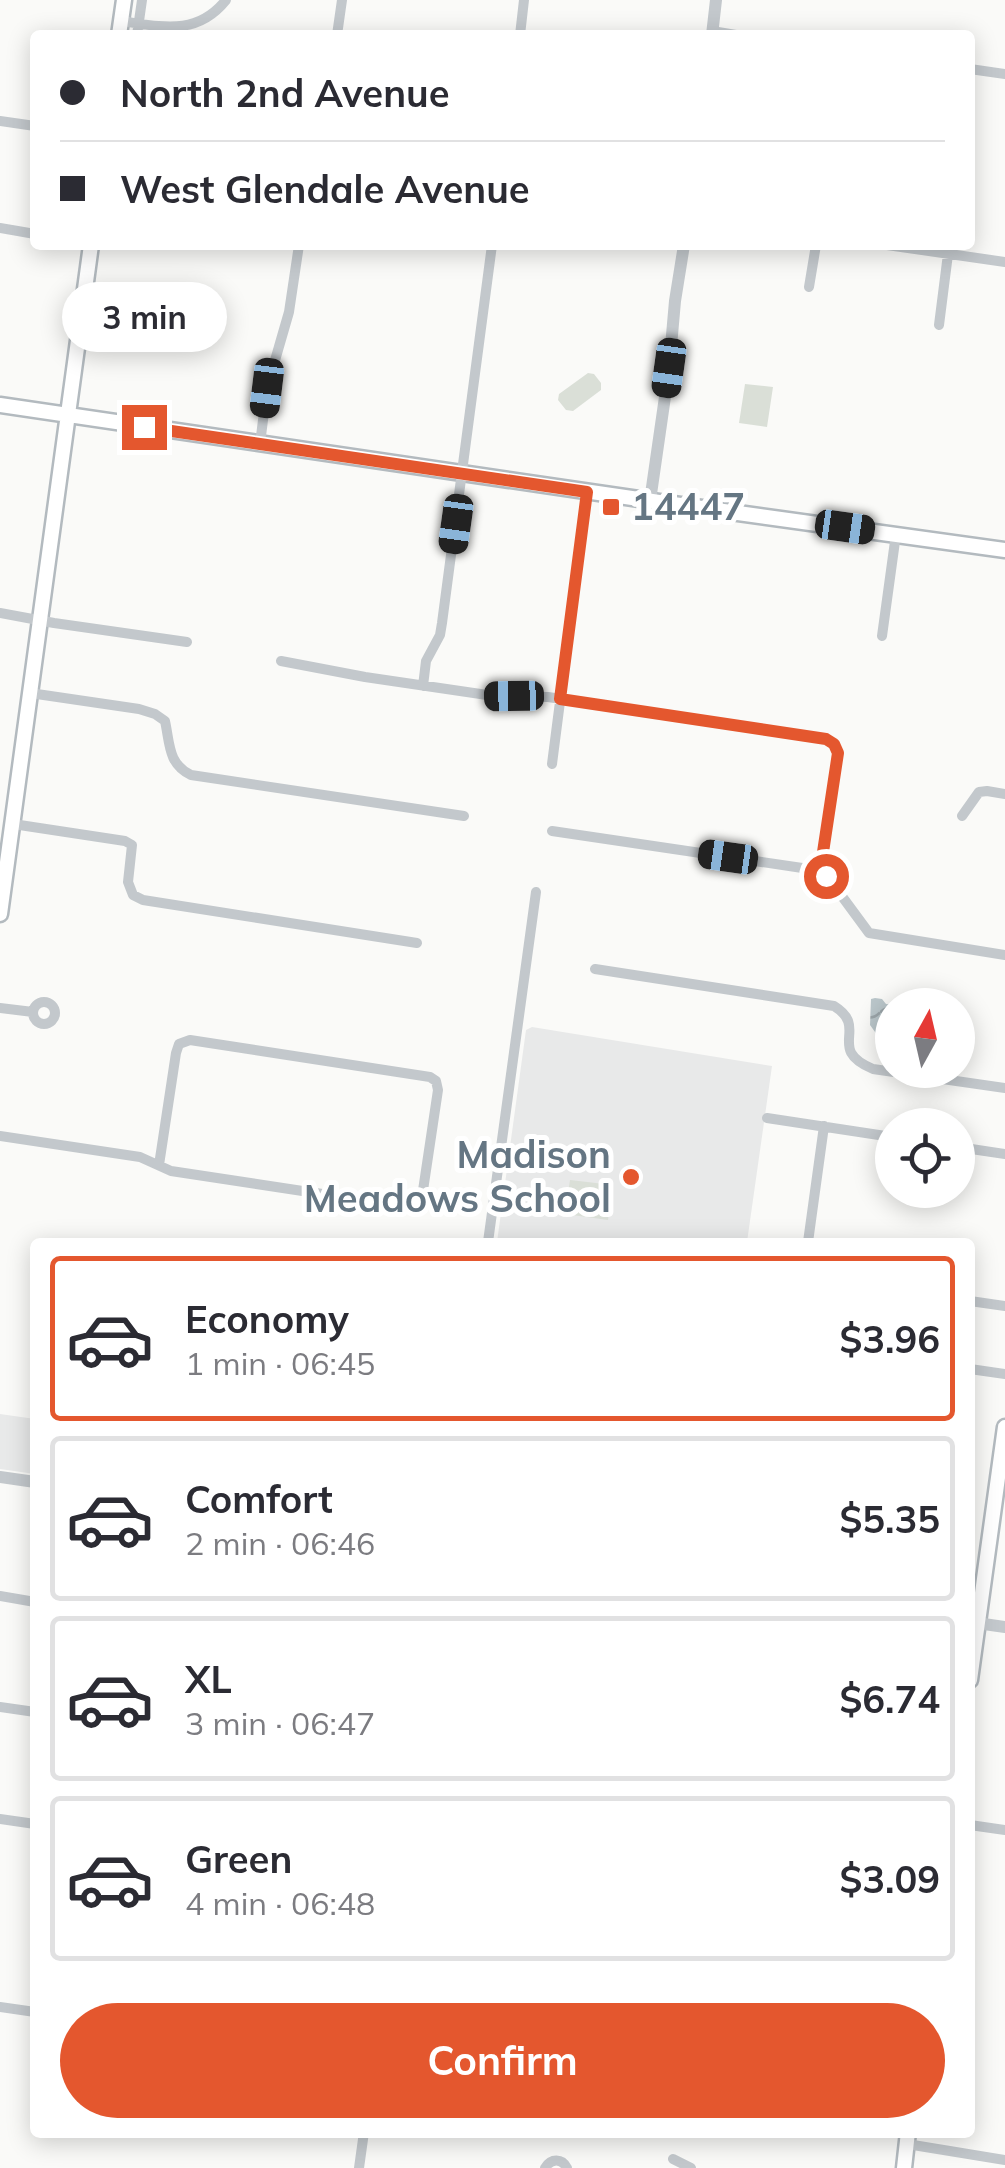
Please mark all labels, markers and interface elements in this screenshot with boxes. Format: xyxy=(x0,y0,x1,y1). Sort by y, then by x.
text: North 2nd Avenue xyxy=(120,69,450,117)
text: West Glendale Avenue xyxy=(120,165,530,213)
callout: 3 min xyxy=(62,282,226,352)
text: 3 min xyxy=(102,297,187,337)
car xyxy=(650,336,688,400)
car xyxy=(248,356,286,420)
route end xyxy=(122,405,167,450)
place label: 14447 xyxy=(631,482,745,530)
car xyxy=(437,492,475,556)
marker: 14447 xyxy=(600,496,622,518)
car xyxy=(813,508,877,546)
car xyxy=(484,680,544,712)
car xyxy=(696,838,760,876)
route start xyxy=(804,854,849,899)
north arrow xyxy=(875,988,975,1088)
map controls xyxy=(875,988,975,1208)
button: locate xyxy=(875,1108,975,1208)
place label: Madison Meadows School xyxy=(304,1130,611,1222)
marker: Madison Meadows School xyxy=(620,1166,642,1188)
icon: car xyxy=(65,1294,155,1384)
text: Economy xyxy=(185,1295,349,1343)
text: $3.96 xyxy=(839,1315,940,1363)
text: 1 min · 06:45 xyxy=(185,1343,375,1383)
icon: car xyxy=(65,1474,155,1564)
text: Comfort xyxy=(185,1475,333,1523)
text: $5.35 xyxy=(839,1495,940,1543)
text: 2 min · 06:46 xyxy=(185,1523,375,1563)
icon: car xyxy=(65,1654,155,1744)
text: XL xyxy=(185,1655,232,1703)
text: $6.74 xyxy=(839,1675,940,1723)
text: 3 min · 06:47 xyxy=(185,1703,375,1743)
icon: car xyxy=(65,1834,155,1924)
text: Green xyxy=(185,1835,292,1883)
text: $3.09 xyxy=(839,1855,940,1903)
text: 4 min · 06:48 xyxy=(185,1883,375,1923)
button: Confirm xyxy=(60,2003,945,2118)

